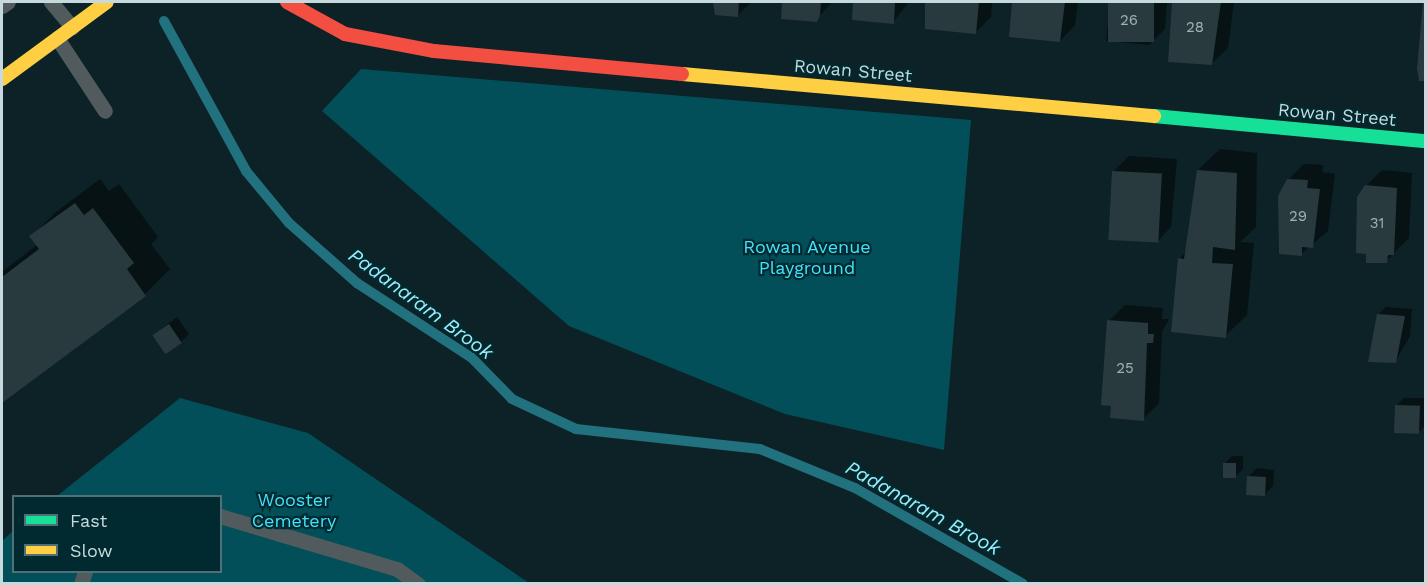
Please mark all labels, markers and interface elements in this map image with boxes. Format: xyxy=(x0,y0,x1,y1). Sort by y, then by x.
house number: 26 xyxy=(1120,12,1138,30)
house number: 28 xyxy=(1186,19,1204,37)
street label: Rowan Street xyxy=(793,55,913,87)
street label: Rowan Street xyxy=(1277,99,1397,131)
house number: 29 xyxy=(1289,208,1307,226)
house number: 31 xyxy=(1370,215,1384,233)
park label: Rowan Avenue Playground xyxy=(743,237,871,280)
water label: Padanaram Brook xyxy=(344,243,498,365)
house number: 25 xyxy=(1116,360,1134,378)
water label: Padanaram Brook xyxy=(841,455,1005,561)
park label: Wooster Cemetery xyxy=(252,490,336,532)
legend xyxy=(12,495,222,573)
text: Fast xyxy=(70,510,107,531)
text: Slow xyxy=(70,540,113,561)

